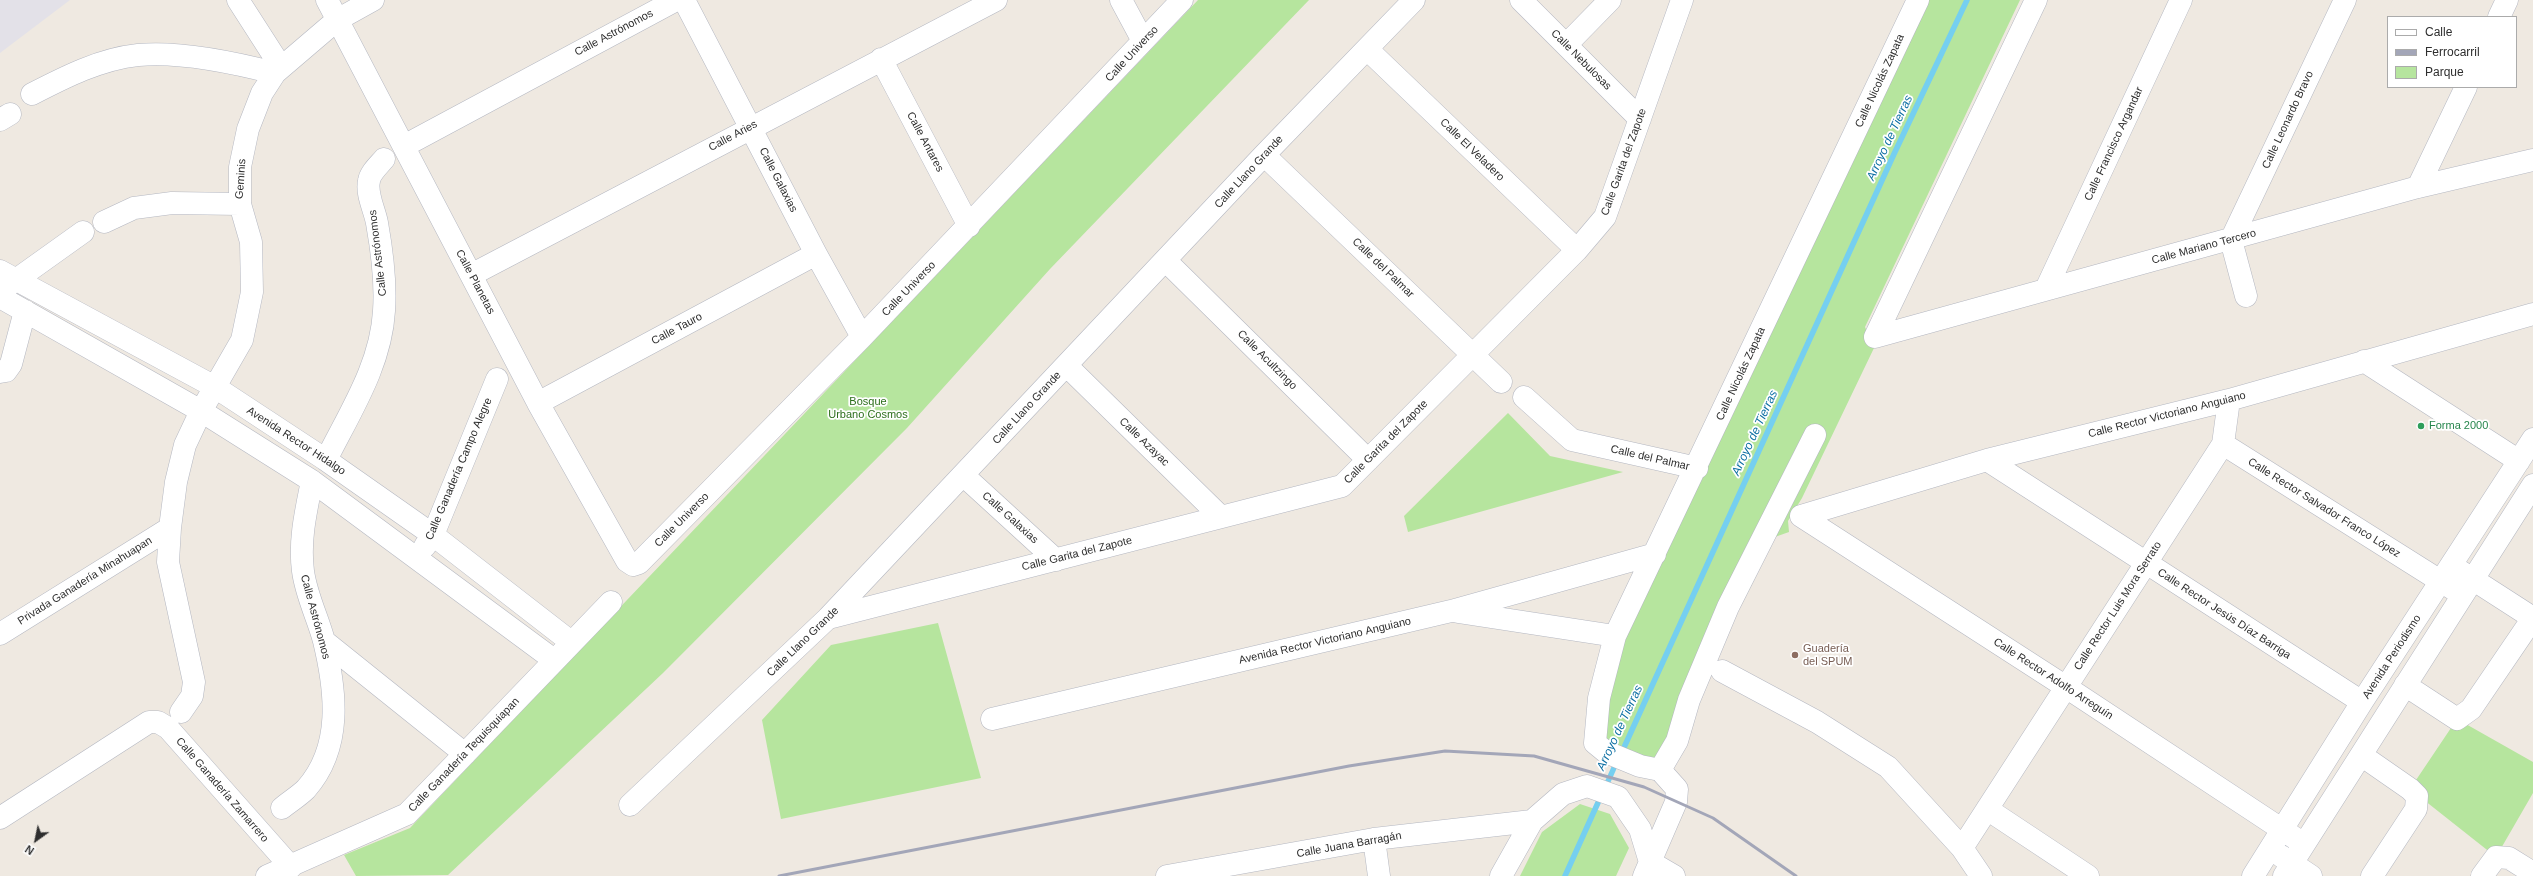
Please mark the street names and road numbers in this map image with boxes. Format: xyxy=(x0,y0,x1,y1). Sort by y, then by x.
street label: Calle Astrónomos xyxy=(573,7,655,59)
street label: Calle Universo xyxy=(1103,23,1161,85)
street label: Calle Nebulosas xyxy=(1548,27,1614,93)
street label: Calle Nicolás Zapata xyxy=(1853,32,1907,130)
street label: Calle Leonardo Bravo xyxy=(2260,69,2316,171)
street label: Calle Francisco Argandar xyxy=(2082,85,2146,203)
street label: Calle Garita del Zapote xyxy=(1598,107,1650,217)
street label: Calle Antares xyxy=(904,110,946,174)
street label: Calle El Veladero xyxy=(1437,116,1507,184)
street label: Calle Aries xyxy=(706,118,760,154)
street label: Calle Llano Grande xyxy=(1212,133,1286,211)
street label: Calle Galaxias xyxy=(756,145,800,215)
street label: Geminis xyxy=(233,158,249,200)
street label: Calle Astrónomos xyxy=(366,209,390,297)
street label: Calle Mariano Tercero xyxy=(2150,227,2258,267)
street label: Calle del Palmar xyxy=(1349,235,1417,301)
street label: Calle Planetas xyxy=(453,248,497,316)
street label: Calle Universo xyxy=(879,259,939,319)
street label: Calle Tauro xyxy=(649,310,705,348)
street label: Calle Nicolás Zapata xyxy=(1714,325,1768,423)
street label: Calle Acultzingo xyxy=(1234,327,1300,393)
street label: Calle Llano Grande xyxy=(990,369,1064,447)
street label: Calle Rector Victoriano Anguiano xyxy=(2087,389,2247,441)
street label: Calle Ganadería Campo Alegre xyxy=(423,396,495,542)
street label: Calle Garita del Zapote xyxy=(1341,397,1431,487)
street label: Avenida Rector Hidalgo xyxy=(244,404,348,478)
street label: Calle Azayac xyxy=(1116,415,1172,469)
street label: Calle del Palmar xyxy=(1609,442,1691,474)
street label: Calle Rector Salvador Franco López xyxy=(2245,455,2403,561)
street label: Calle Galaxias xyxy=(979,489,1041,547)
street label: Calle Universo xyxy=(652,490,712,550)
street label: Privada Ganadería Minahuapan xyxy=(15,534,155,628)
street label: Calle Garita del Zapote xyxy=(1021,534,1133,574)
street label: Calle Rector Luis Mora Serrato xyxy=(2071,539,2165,673)
street label: Calle Rector Jesús Díaz Barriga xyxy=(2155,566,2293,662)
street label: Calle Astrónomos xyxy=(297,573,333,661)
street label: Calle Llano Grande xyxy=(764,604,842,680)
street label: Avenida Periodismo xyxy=(2360,612,2424,702)
street label: Avenida Rector Victoriano Anguiano xyxy=(1238,615,1412,667)
street label: Calle Rector Adolfo Arreguín xyxy=(1991,635,2115,723)
street label: Calle Ganadería Tequisquiapan xyxy=(406,695,522,815)
street label: Calle Ganadería Zamarrero xyxy=(173,735,271,845)
street label: Calle Juana Barragán xyxy=(1295,829,1403,861)

